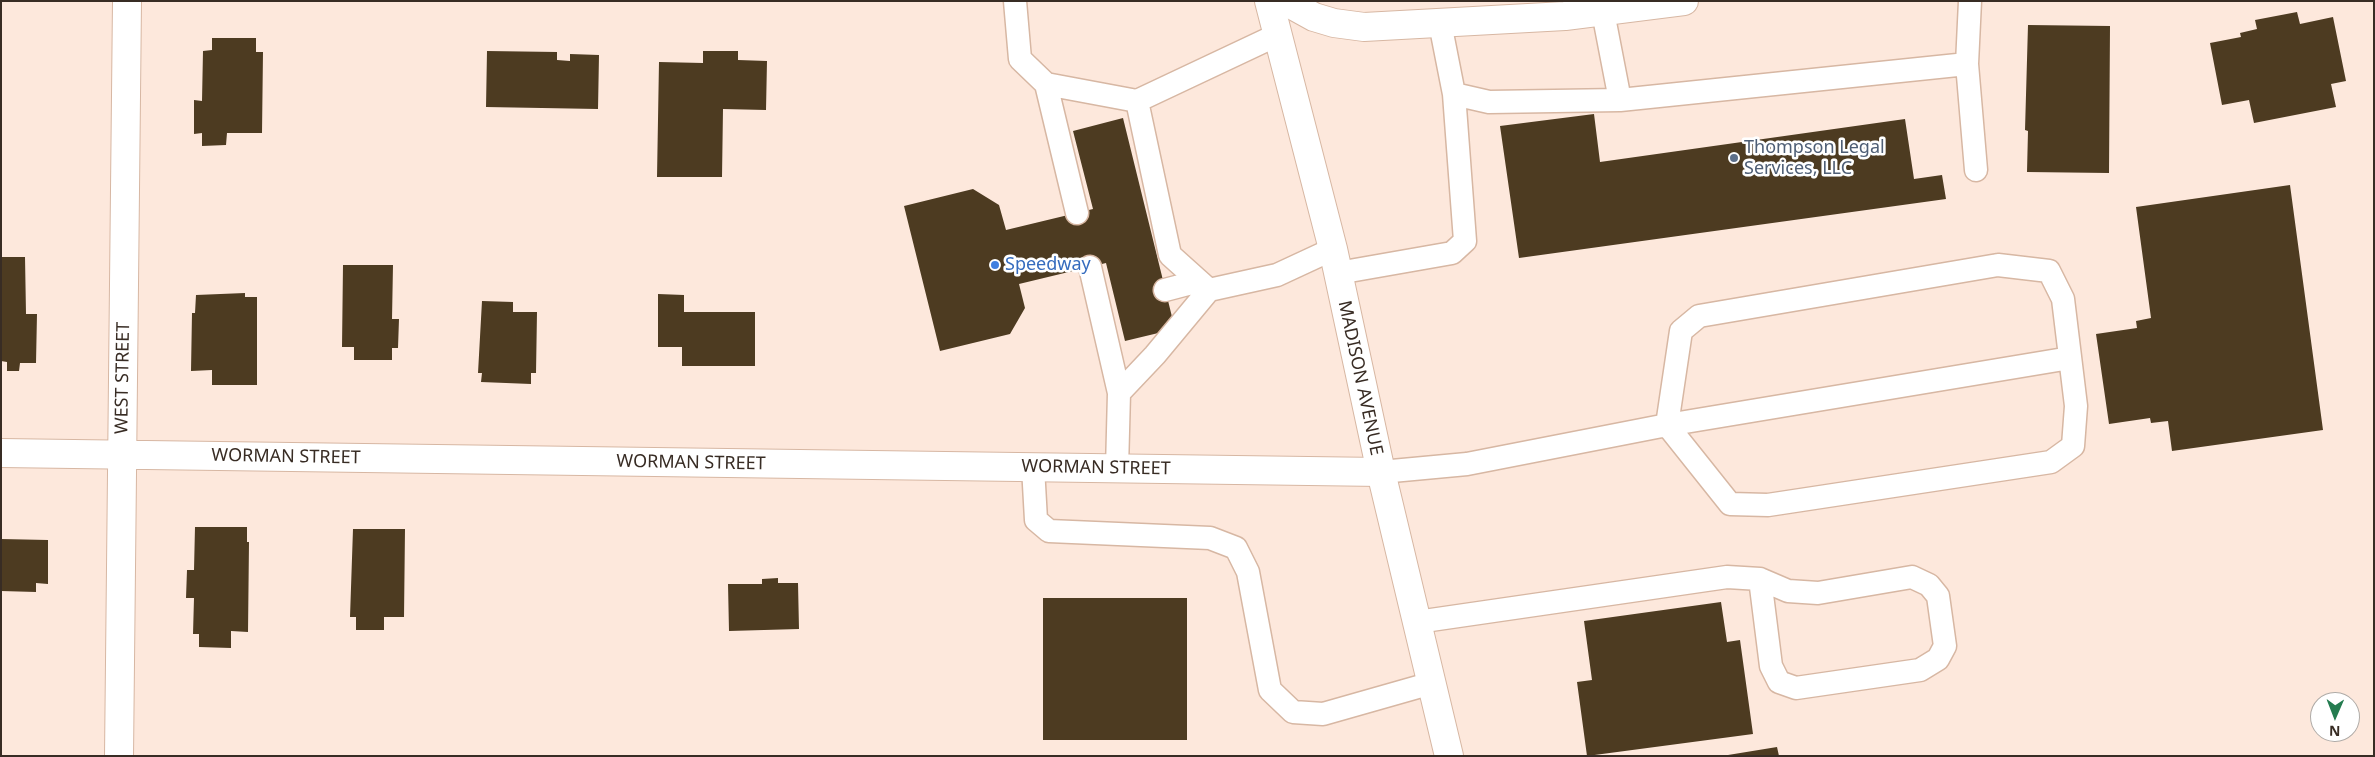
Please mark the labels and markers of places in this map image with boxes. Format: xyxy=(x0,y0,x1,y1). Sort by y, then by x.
place label: Thompson Legal Services, LLC xyxy=(1744,137,1885,180)
marker: Thompson Legal Services, LLC xyxy=(1728,152,1740,164)
place label: Speedway xyxy=(1005,254,1091,276)
marker: Speedway xyxy=(989,259,1001,271)

